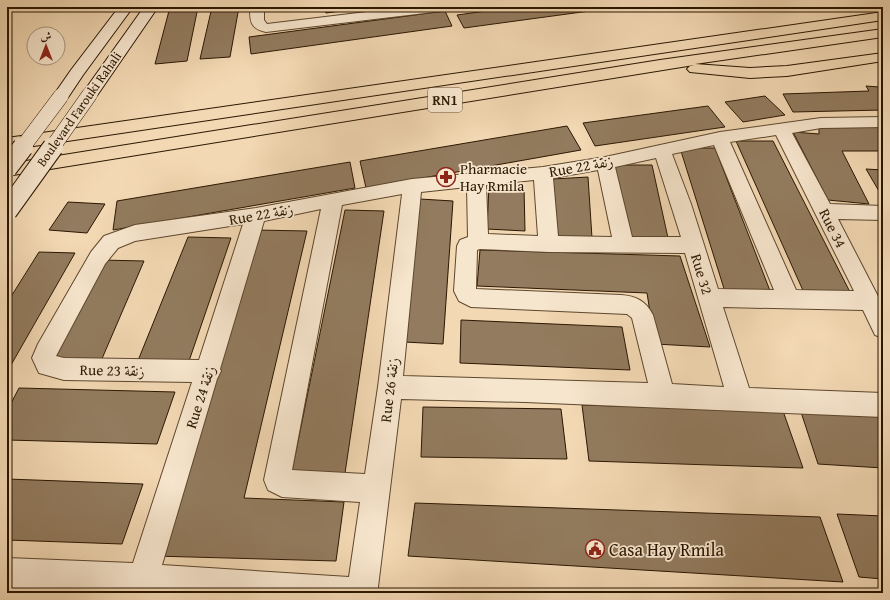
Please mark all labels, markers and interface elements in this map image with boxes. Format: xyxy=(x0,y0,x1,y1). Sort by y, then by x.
north arrow xyxy=(26,26,66,66)
text: ش xyxy=(41,28,52,44)
street label: Boulevard Farouki Rahali xyxy=(32,47,126,170)
road number: RN1 xyxy=(428,88,462,112)
street label: Rue 22 زنقة xyxy=(547,150,615,182)
place label: Pharmacie Hay Rmila xyxy=(460,158,527,196)
pharmacy icon: Pharmacie Hay Rmila xyxy=(435,166,457,188)
street label: Rue 22 زنقة xyxy=(227,198,295,230)
street label: Rue 34 xyxy=(814,205,852,251)
street label: Rue 32 xyxy=(686,251,718,297)
street label: Rue 26 زنقة xyxy=(375,356,403,424)
street label: Rue 23 زنقة xyxy=(79,359,145,381)
street label: Rue 24 زنقة xyxy=(180,363,220,431)
place label: Casa Hay Rmila xyxy=(609,536,724,563)
public building icon: Casa Hay Rmila xyxy=(584,538,606,560)

